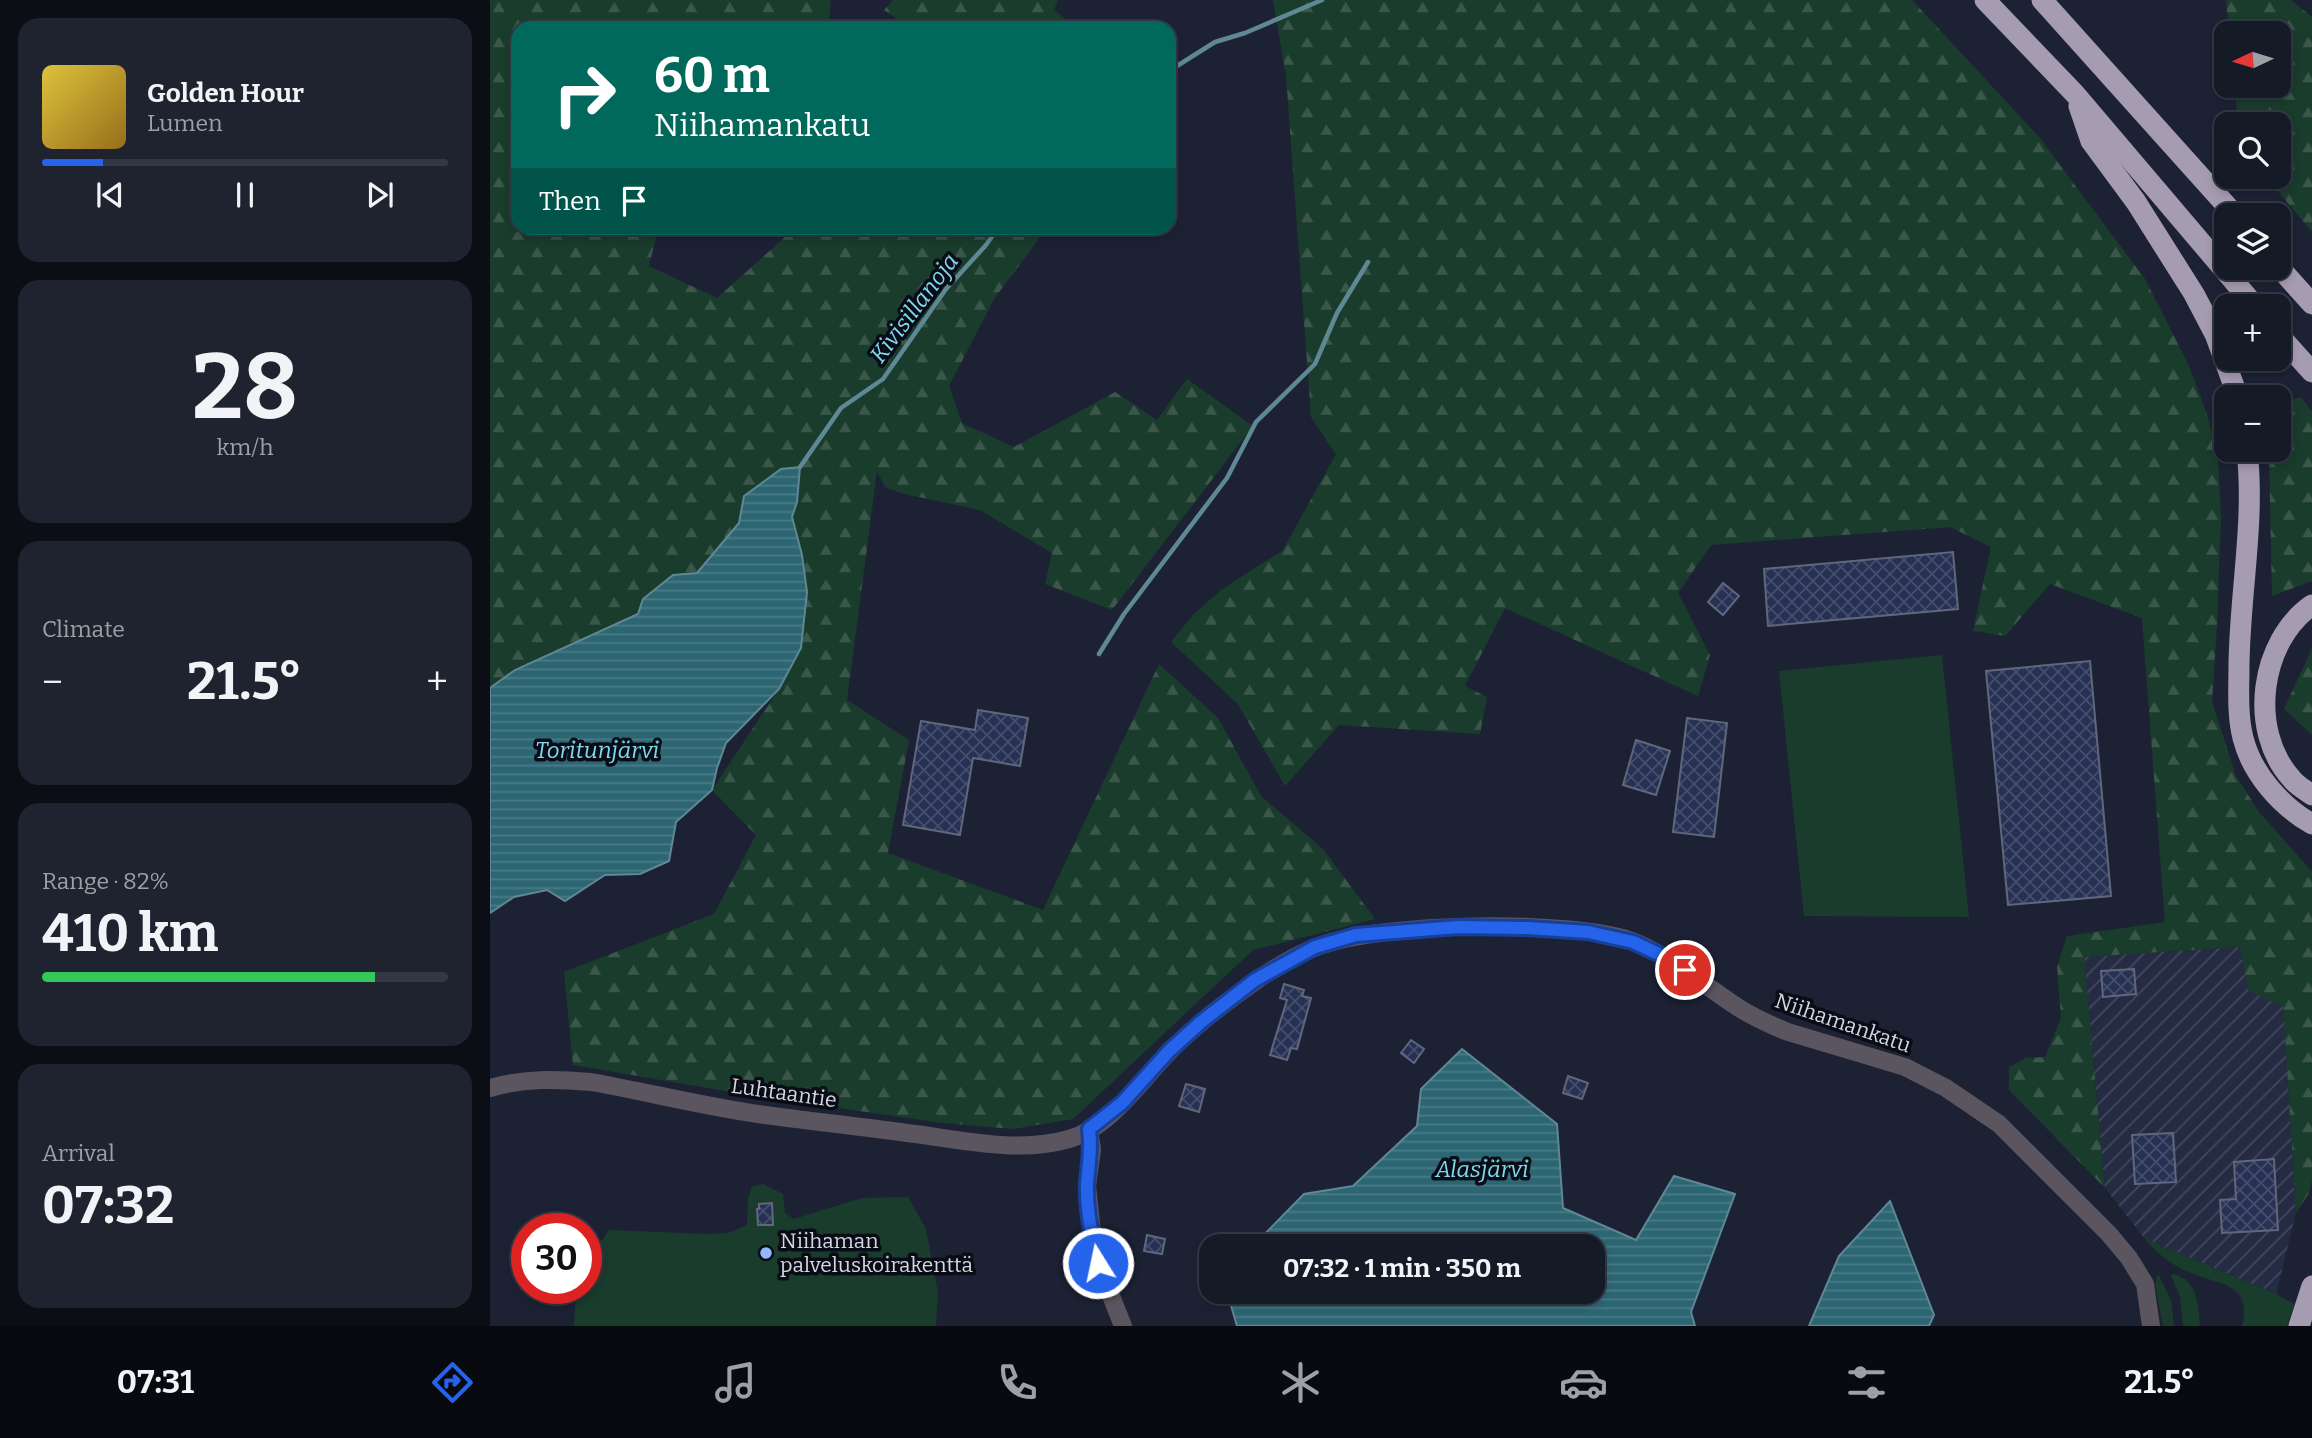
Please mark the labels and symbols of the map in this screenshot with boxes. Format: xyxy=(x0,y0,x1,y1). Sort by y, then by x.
north arrow xyxy=(2214,21,2291,98)
water label: Kivisillanoja xyxy=(864,248,964,368)
water label: Toritunjärvi xyxy=(535,736,660,764)
pin xyxy=(1655,940,1715,1000)
street label: Niihamankatu xyxy=(1772,988,1914,1058)
street label: Luhtaantie xyxy=(730,1073,838,1113)
water label: Alasjärvi xyxy=(1434,1155,1529,1183)
speed limit sign: 30 xyxy=(511,1213,602,1304)
position arrow xyxy=(1061,1226,1135,1300)
place label: Niihaman palveluskoirakenttä xyxy=(780,1228,973,1278)
marker: Niihaman palveluskoirakenttä xyxy=(758,1245,774,1261)

